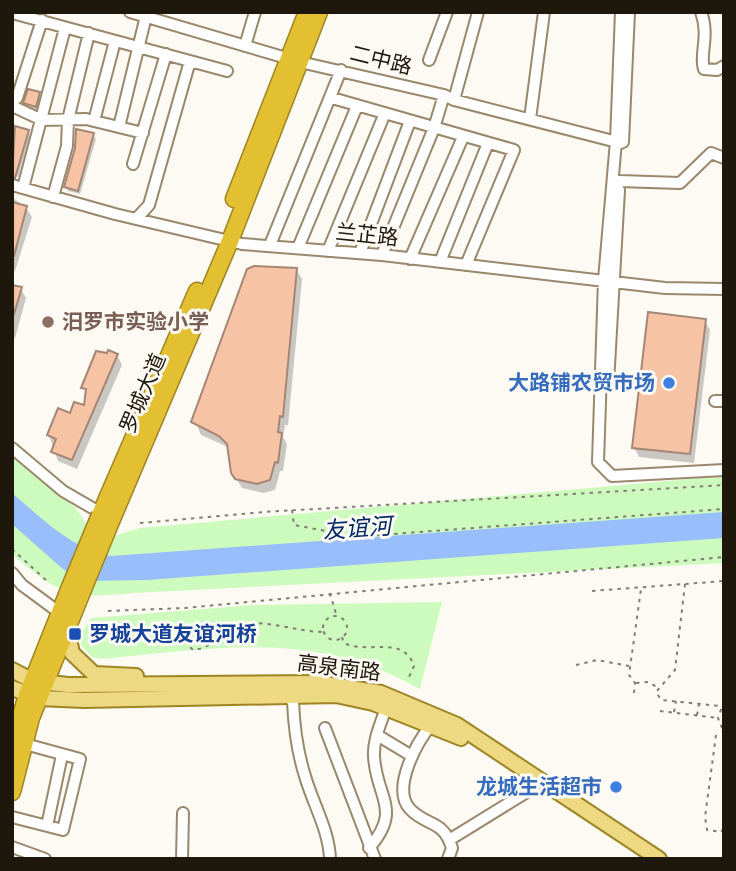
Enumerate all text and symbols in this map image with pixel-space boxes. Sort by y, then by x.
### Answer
street label: 二中路 [347,38,415,80]
street label: 兰芷路 [334,217,400,251]
place label: 汨罗市实验小学 [62,307,209,335]
marker: 汨罗市实验小学 [40,314,56,330]
street label: 罗城大道 [113,348,171,437]
place label: 大路铺农贸市场 [508,368,655,396]
marker: 大路铺农贸市场 [661,375,677,391]
water label: 友谊河 [321,508,396,545]
place label: 罗城大道友谊河桥 [89,619,257,647]
marker: 罗城大道友谊河桥 [67,626,83,642]
street label: 高泉南路 [296,648,383,686]
place label: 龙城生活超市 [476,772,602,800]
marker: 龙城生活超市 [608,779,624,795]

